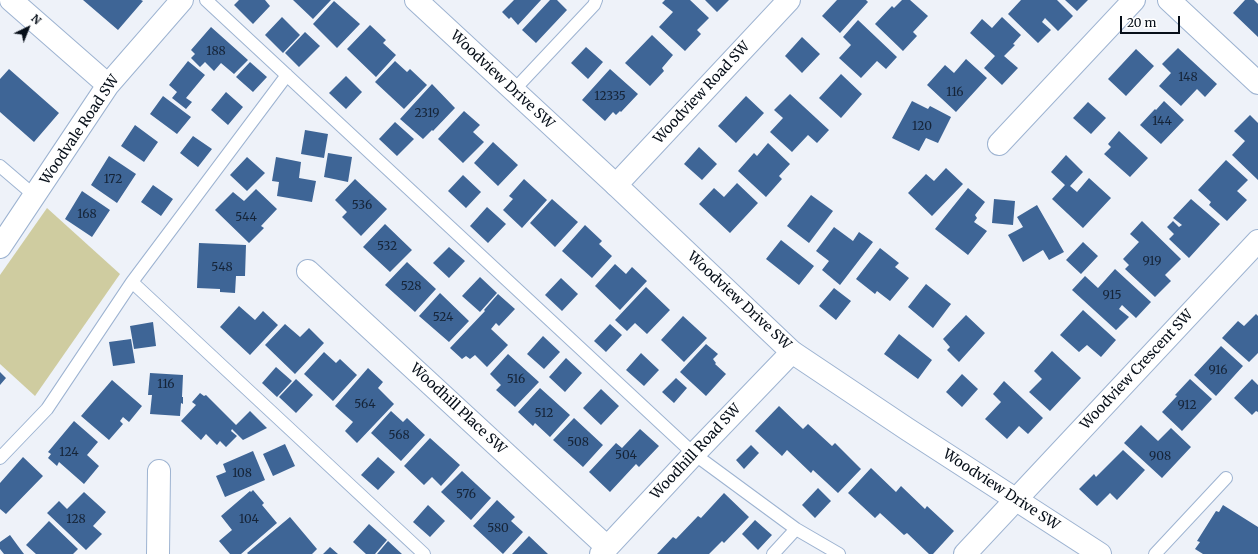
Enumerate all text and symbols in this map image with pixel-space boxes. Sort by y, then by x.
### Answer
north arrow [8,8,48,48]
scale bar [1122,8,1182,34]
text: N [28,11,44,27]
text: 20 m [1127,15,1156,30]
street label: Woodview Drive SW [447,28,557,132]
street label: Woodview Road SW [650,38,754,148]
house number: 188 [206,45,226,59]
house number: 148 [1178,71,1198,85]
street label: Woodvale Road SW [37,72,123,188]
house number: 116 [946,86,964,100]
house number: 12335 [594,90,626,104]
house number: 2319 [414,107,440,121]
house number: 144 [1152,115,1172,129]
house number: 120 [912,120,932,134]
house number: 172 [104,173,122,187]
house number: 536 [352,199,372,213]
house number: 168 [77,208,97,222]
house number: 544 [235,211,257,225]
house number: 532 [377,240,397,254]
street label: Woodview Drive SW [684,249,794,353]
house number: 919 [1143,255,1161,269]
house number: 548 [211,261,233,275]
house number: 528 [401,280,421,294]
house number: 915 [1103,289,1121,303]
street label: Woodview Crescent SW [1077,307,1197,433]
house number: 524 [433,311,453,325]
street label: Woodhill Place SW [407,360,509,458]
house number: 916 [1208,364,1228,378]
house number: 516 [507,373,525,387]
house number: 116 [157,378,175,392]
house number: 564 [354,398,376,412]
house number: 912 [1177,399,1197,413]
street label: Woodhill Road SW [648,401,744,503]
house number: 512 [535,407,553,421]
house number: 568 [388,429,410,443]
house number: 508 [567,436,589,450]
house number: 124 [59,446,79,460]
street label: Woodview Drive SW [939,446,1063,534]
house number: 504 [615,449,637,463]
house number: 908 [1149,450,1171,464]
house number: 108 [232,467,252,481]
house number: 576 [456,488,476,502]
house number: 128 [66,513,86,527]
house number: 104 [239,513,259,527]
house number: 580 [487,522,509,536]

